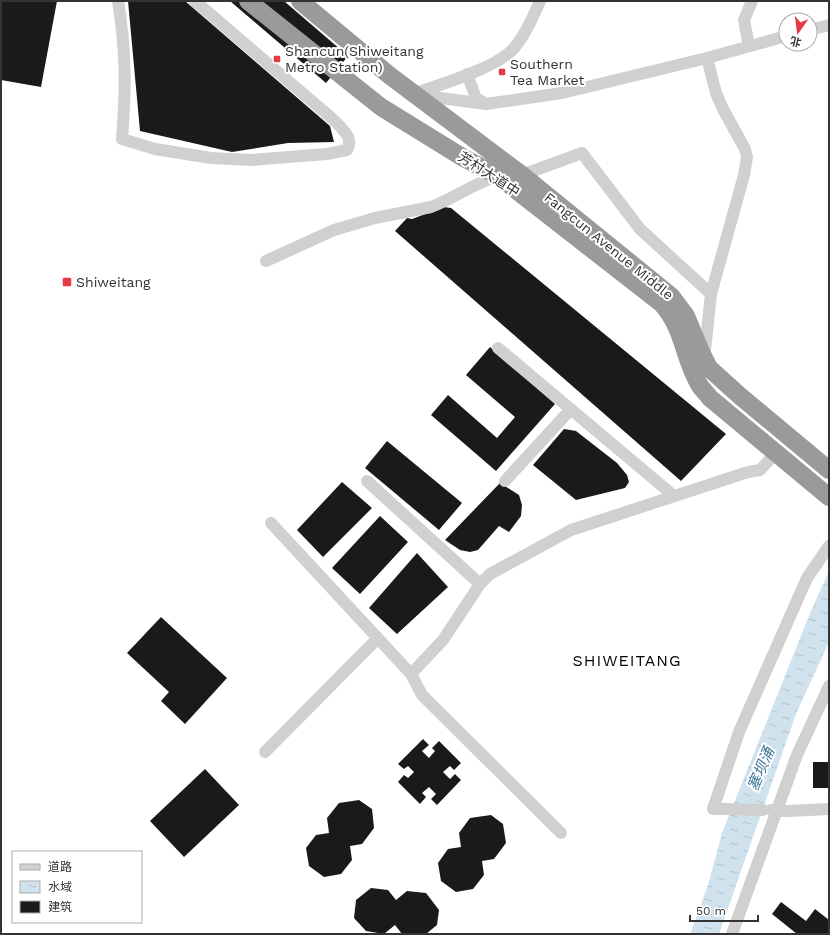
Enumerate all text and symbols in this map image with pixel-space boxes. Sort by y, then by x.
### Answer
north arrow [778,12,818,52]
text: 北 [789,34,803,49]
place label: Shancun(Shiweitang Metro Station) [285,43,424,75]
marker: Shancun(Shiweitang Metro Station) [272,54,282,64]
place label: Southern Tea Market [510,56,584,88]
marker: Southern Tea Market [497,67,507,77]
street label: 芳村大道中 [455,148,523,200]
street label: Fangcun Avenue Middle [541,189,677,303]
place label: Shiweitang [76,274,151,290]
marker: Shiweitang [61,276,73,288]
district label: SHIWEITANG [572,651,682,670]
water label: 塞坝涌 [744,743,779,793]
legend [12,851,142,923]
text: 道路 [48,860,72,874]
text: 水域 [48,880,72,894]
scale bar [690,897,758,923]
text: 建筑 [48,900,72,914]
text: 50 m [696,904,726,918]

